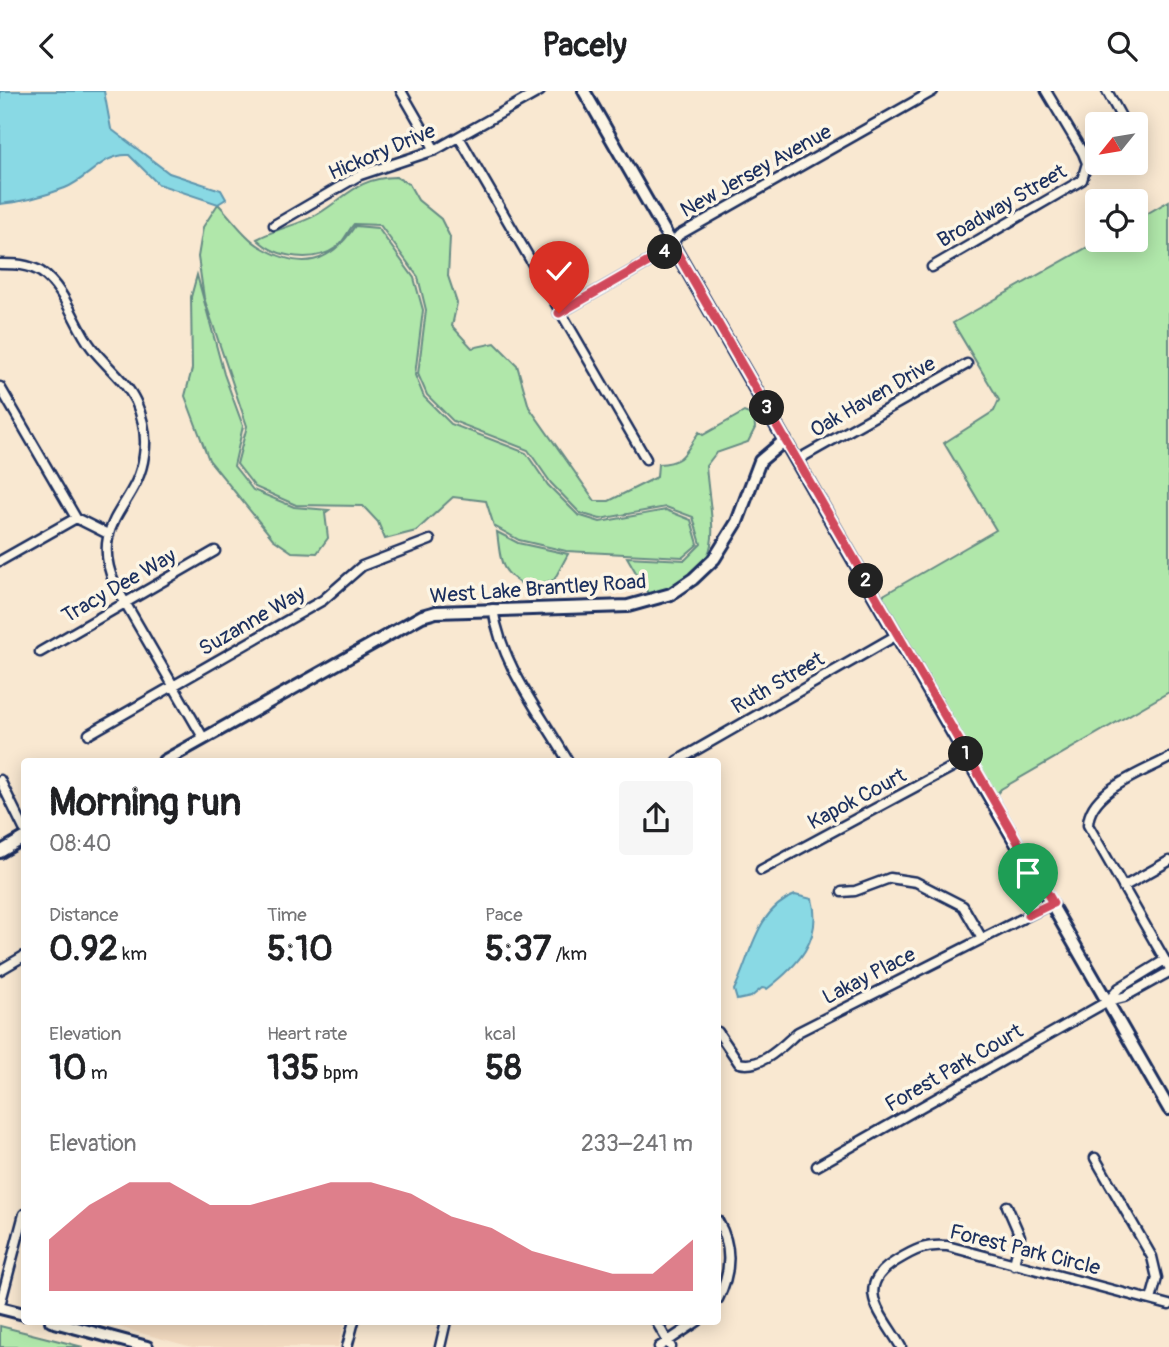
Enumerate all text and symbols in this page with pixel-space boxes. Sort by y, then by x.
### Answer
text: Pacely [542,26,627,66]
icon: back [28,27,66,65]
icon: search [1103,27,1141,65]
north arrow [1085,112,1148,175]
map controls [1085,112,1148,252]
street label: Hickory Drive [324,117,440,187]
street label: New Jersey Avenue [676,118,837,224]
street label: Broadway Street [933,158,1072,254]
button: locate [1085,189,1148,252]
pin: 4 [648,235,682,269]
text: 4 [659,239,670,263]
pin [529,241,589,313]
icon: check [540,252,578,290]
street label: Oak Haven Drive [806,350,941,444]
pin: 3 [750,391,784,425]
text: 3 [761,395,772,419]
street label: Tracy Dee Way [57,542,181,630]
pin: 2 [848,563,884,599]
street label: West Lake Brantley Road [429,568,647,610]
text: 2 [860,568,871,592]
street label: Suzanne Way [194,580,310,662]
street label: Ruth Street [727,645,830,720]
pin: 1 [948,737,984,771]
text: 1 [962,741,969,765]
street label: Kapok Court [803,762,911,836]
text: Morning run [49,779,241,827]
button: share [619,781,693,855]
text: 08:40 [49,829,112,858]
pin [998,843,1058,915]
icon: arrive [1009,854,1047,892]
text: Distance [49,903,118,927]
text: Time [267,903,307,927]
text: Pace [485,903,523,927]
text: 0.92 [49,927,118,971]
text: 5:10 [267,927,333,971]
text: 5:37 [485,927,551,971]
street label: Lakay Place [818,941,921,1011]
text: km [118,942,147,966]
text: /km [551,942,587,966]
street label: Forest Park Court [880,1017,1028,1118]
text: Elevation [49,1022,121,1046]
text: Heart rate [267,1022,347,1046]
text: kcal [485,1022,516,1046]
text: 10 [49,1046,87,1090]
text: 135 [267,1046,319,1090]
text: 58 [485,1046,522,1090]
text: m [87,1061,108,1085]
text: bpm [319,1061,358,1085]
text: Elevation [49,1129,137,1158]
text: 233–241 m [581,1129,693,1158]
street label: Forest Park Circle [947,1218,1104,1282]

